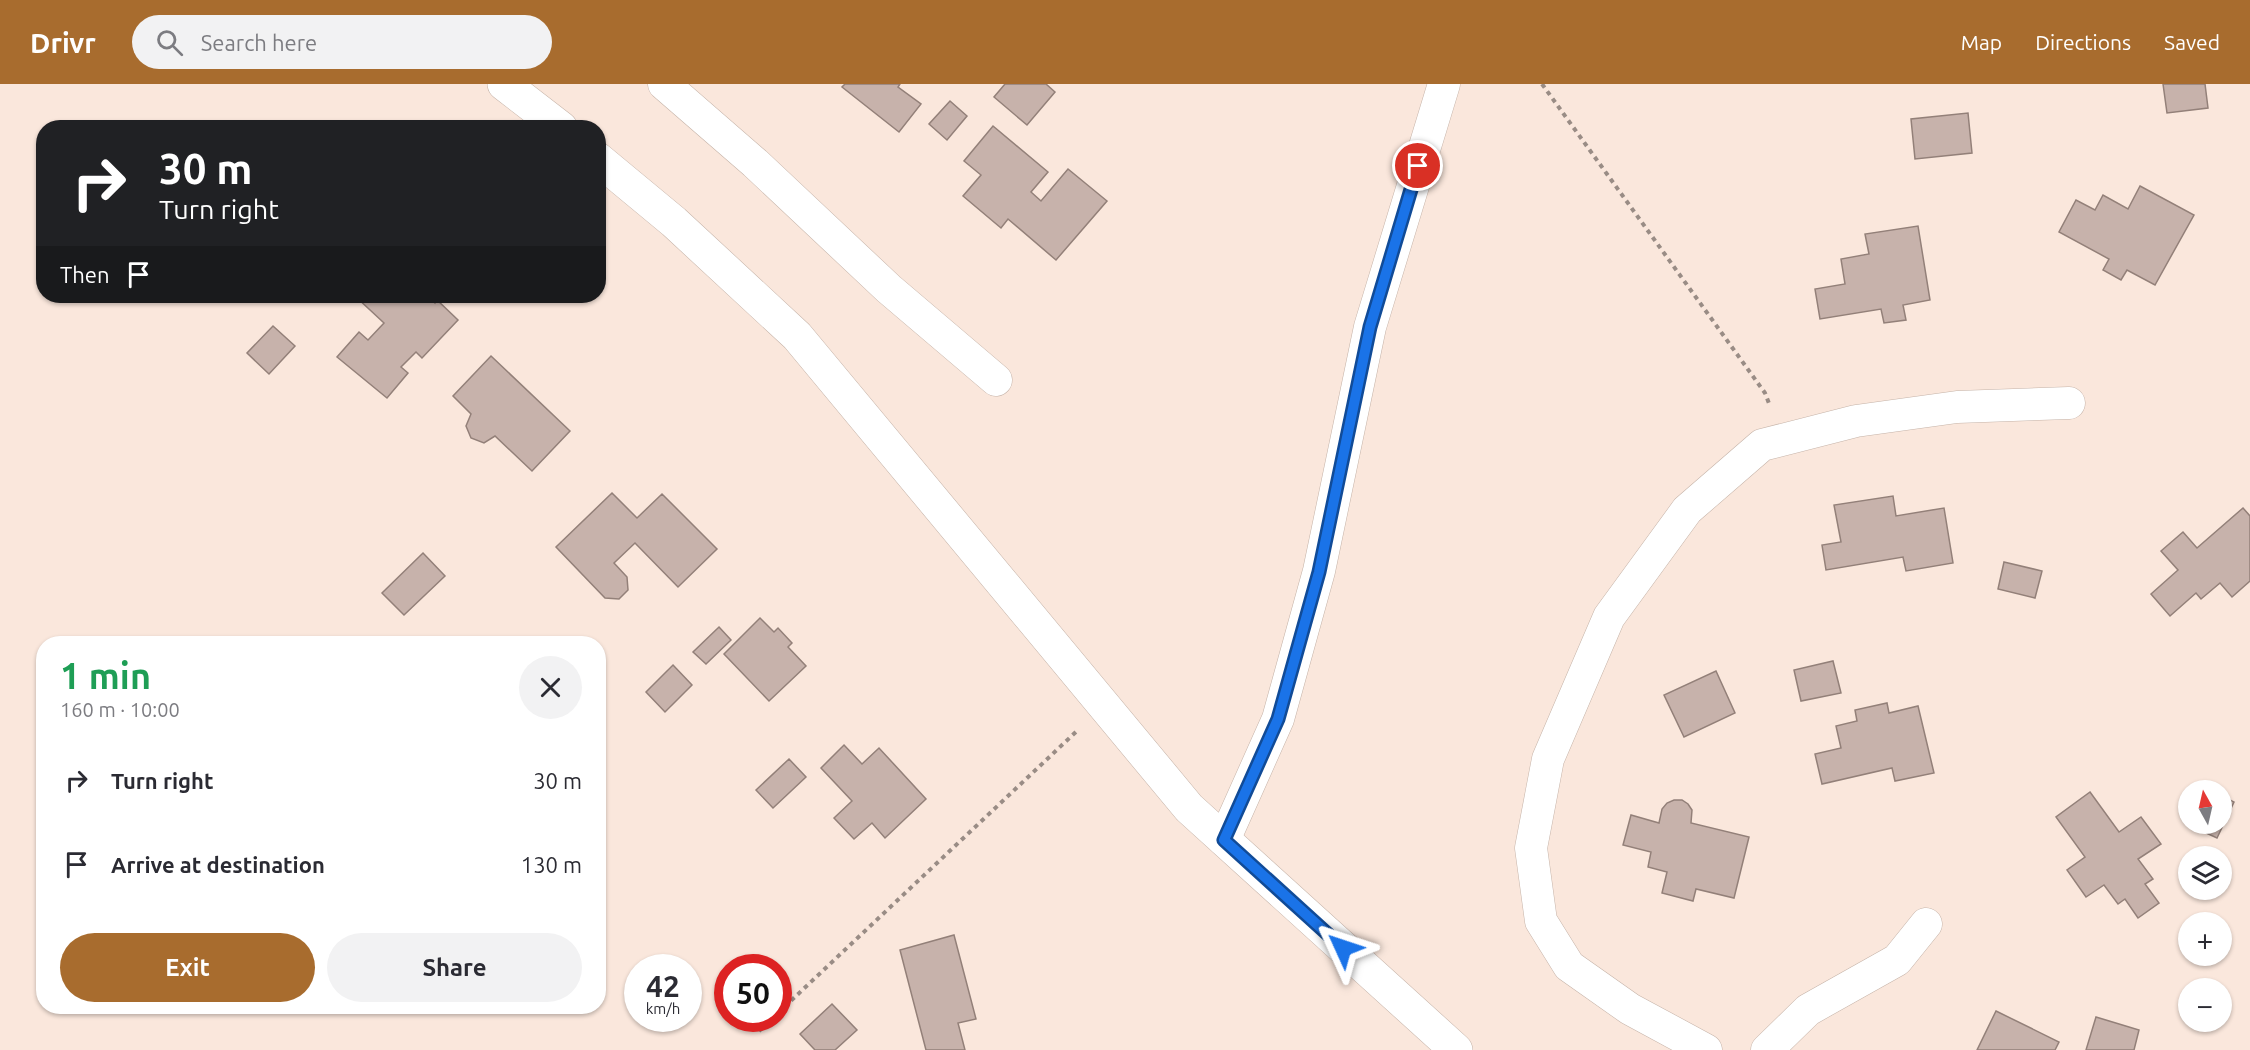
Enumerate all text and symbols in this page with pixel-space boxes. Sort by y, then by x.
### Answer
search box [132,15,552,69]
icon: search [153,26,186,59]
text: Drivr [30,27,96,58]
text: Search here [201,30,317,55]
text: Map [1961,30,2002,54]
text: Directions [2035,30,2131,54]
text: Saved [2164,30,2220,54]
pin [1392,140,1443,191]
icon: right [60,144,138,222]
text: 30 m [159,145,253,192]
icon: arrive [1401,149,1434,182]
text: Turn right [159,194,279,224]
icon: arrive [122,258,155,291]
text: Then [60,262,110,287]
text: 1 min [60,655,151,696]
button: close [519,656,582,719]
text: 160 m · 10:00 [60,698,180,721]
icon: right [60,764,93,797]
text: Turn right [111,768,213,793]
text: 30 m [533,768,582,793]
north arrow [2178,780,2232,834]
map controls [2178,780,2232,1032]
button: layers [2178,846,2232,900]
icon: arrive [60,848,93,881]
text: Arrive at destination [111,852,325,877]
text: 130 m [521,852,582,877]
button: + [2178,912,2232,966]
position arrow [1311,916,1375,980]
button: Exit [60,933,315,1002]
button: Share [327,933,582,1002]
speed limit sign: 50 [714,954,792,1032]
text: 42 [646,969,680,1003]
button: − [2178,978,2232,1032]
text: km/h [646,1000,680,1017]

